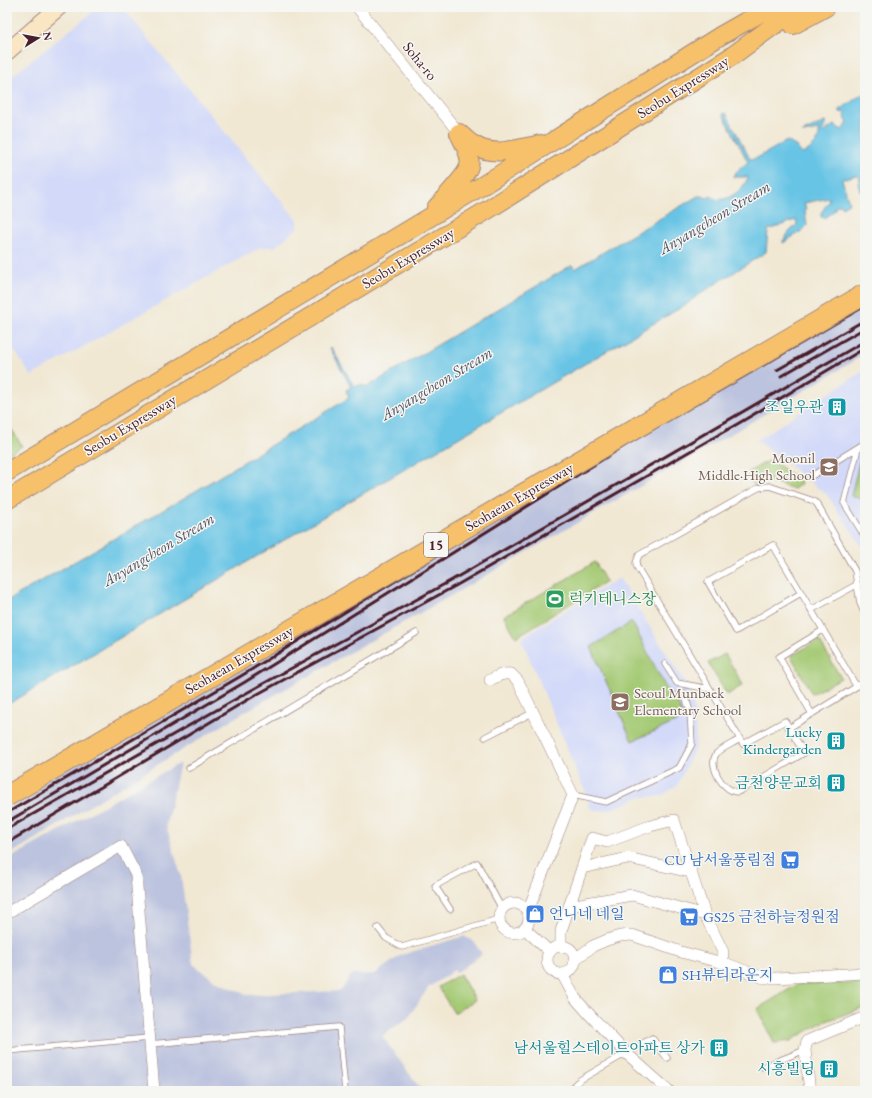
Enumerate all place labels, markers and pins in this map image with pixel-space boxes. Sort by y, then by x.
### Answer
building icon: 조일우관 [826,396,848,418]
place label: 조일우관 [765,397,824,416]
place label: Moonil Middle·High School [698,448,815,484]
school or university icon: Moonil Middle·High School [818,456,840,478]
sports icon: 럭키테니스장 [544,588,566,610]
place label: 럭키테니스장 [569,589,656,608]
place label: Seoul Munbaek Elementary School [634,683,742,719]
school or university icon: Seoul Munbaek Elementary School [609,691,631,713]
place label: Lucky Kindergarden [743,722,822,758]
building icon: Lucky Kindergarden [825,730,847,752]
building icon: 금천양문교회 [825,772,847,794]
place label: 금천양문교회 [735,773,822,792]
supermarket icon: CU 남서울풍림점 [779,849,801,871]
place label: CU 남서울풍림점 [664,850,776,869]
shop icon: 언니네 네일 [524,903,546,925]
place label: 언니네 네일 [549,904,624,923]
supermarket icon: GS25 금천하늘정원점 [678,906,700,928]
place label: GS25 금천하늘정원점 [703,907,840,926]
shop icon: SH뷰티라운지 [657,964,679,986]
place label: SH뷰티라운지 [682,965,774,984]
building icon: 남서울힐스테이트아파트 상가 [708,1037,730,1059]
place label: 남서울힐스테이트아파트 상가 [514,1038,706,1057]
building icon: 시흥빌딩 [818,1058,840,1080]
place label: 시흥빌딩 [757,1059,815,1078]

